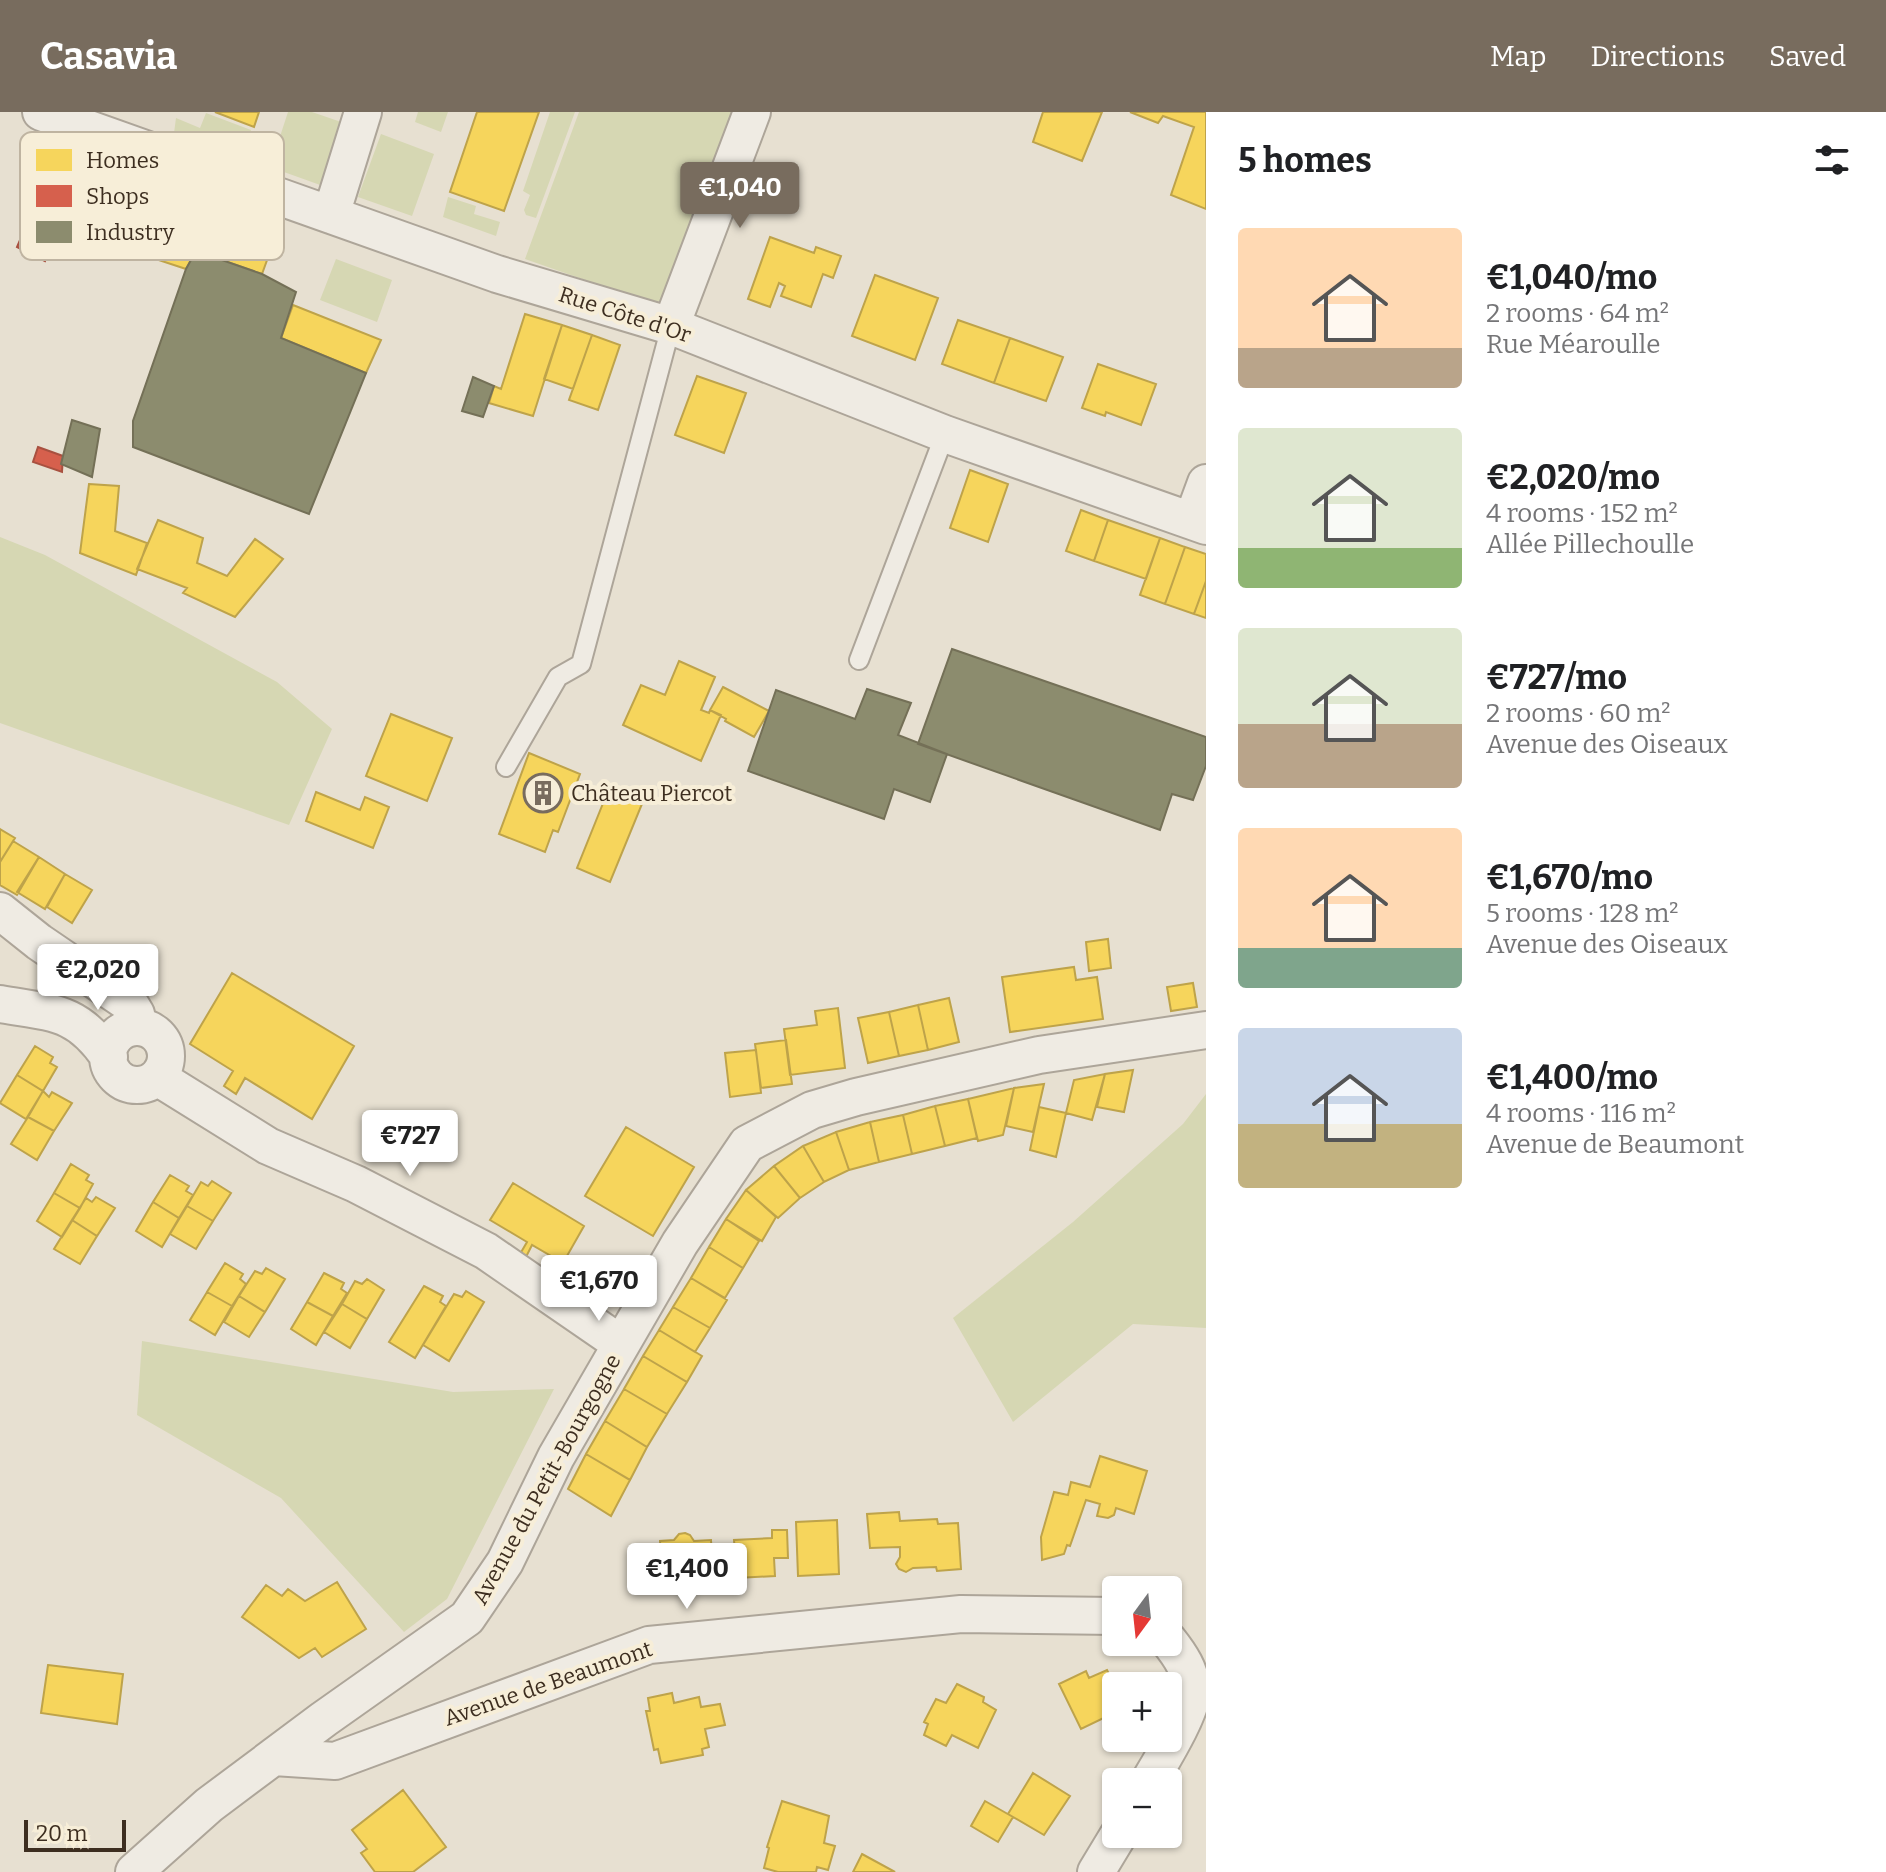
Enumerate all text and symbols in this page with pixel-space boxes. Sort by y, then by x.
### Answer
text: Casavia [40,33,177,79]
text: Map [1490,40,1546,73]
text: Directions [1590,40,1725,73]
text: Saved [1769,40,1846,73]
legend [20,132,284,260]
icon: filters [1810,138,1854,182]
text: 5 homes [1238,140,1372,181]
text: Homes [86,147,159,174]
pin: €1,040 [675,162,805,230]
text: €1,040 [698,172,782,203]
text: Shops [86,183,149,210]
text: Industry [86,219,175,246]
text: €1,040/mo [1486,257,1657,298]
icon: home [1302,260,1398,356]
street label: Rue Côte d'Or [555,280,695,349]
text: 2 rooms · 64 m² [1486,298,1669,329]
text: Rue Méaroulle [1486,329,1661,360]
text: €2,020/mo [1486,457,1660,498]
icon: home [1302,460,1398,556]
text: 4 rooms · 152 m² [1486,498,1678,529]
text: Allée Pillechoulle [1486,529,1694,560]
text: €727/mo [1486,657,1627,698]
icon: home [1302,660,1398,756]
text: 2 rooms · 60 m² [1486,698,1670,729]
text: Avenue des Oiseaux [1486,729,1728,760]
building icon: Château Piercot [522,772,564,814]
place label: Château Piercot [571,780,732,807]
text: €1,670/mo [1486,857,1653,898]
icon: home [1302,860,1398,956]
text: 5 rooms · 128 m² [1486,898,1679,929]
text: Avenue des Oiseaux [1486,929,1728,960]
pin: €2,020 [33,944,163,1012]
text: €2,020 [55,954,141,985]
text: €1,400/mo [1486,1057,1658,1098]
icon: home [1302,1060,1398,1156]
text: 4 rooms · 116 m² [1486,1098,1676,1129]
pin: €727 [363,1110,457,1178]
text: €727 [380,1120,440,1151]
text: Avenue de Beaumont [1486,1129,1744,1160]
pin: €1,670 [534,1255,664,1323]
text: €1,670 [559,1265,639,1296]
street label: Avenue du Petit-Bourgogne [466,1349,627,1609]
pin: €1,400 [622,1543,752,1611]
text: €1,400 [645,1553,729,1584]
north arrow [1102,1576,1182,1656]
map controls [1102,1576,1182,1848]
street label: Avenue de Beaumont [441,1635,656,1732]
button: + [1102,1672,1182,1752]
button: − [1102,1768,1182,1848]
scale bar [24,1816,126,1852]
text: 20 m [36,1820,87,1847]

